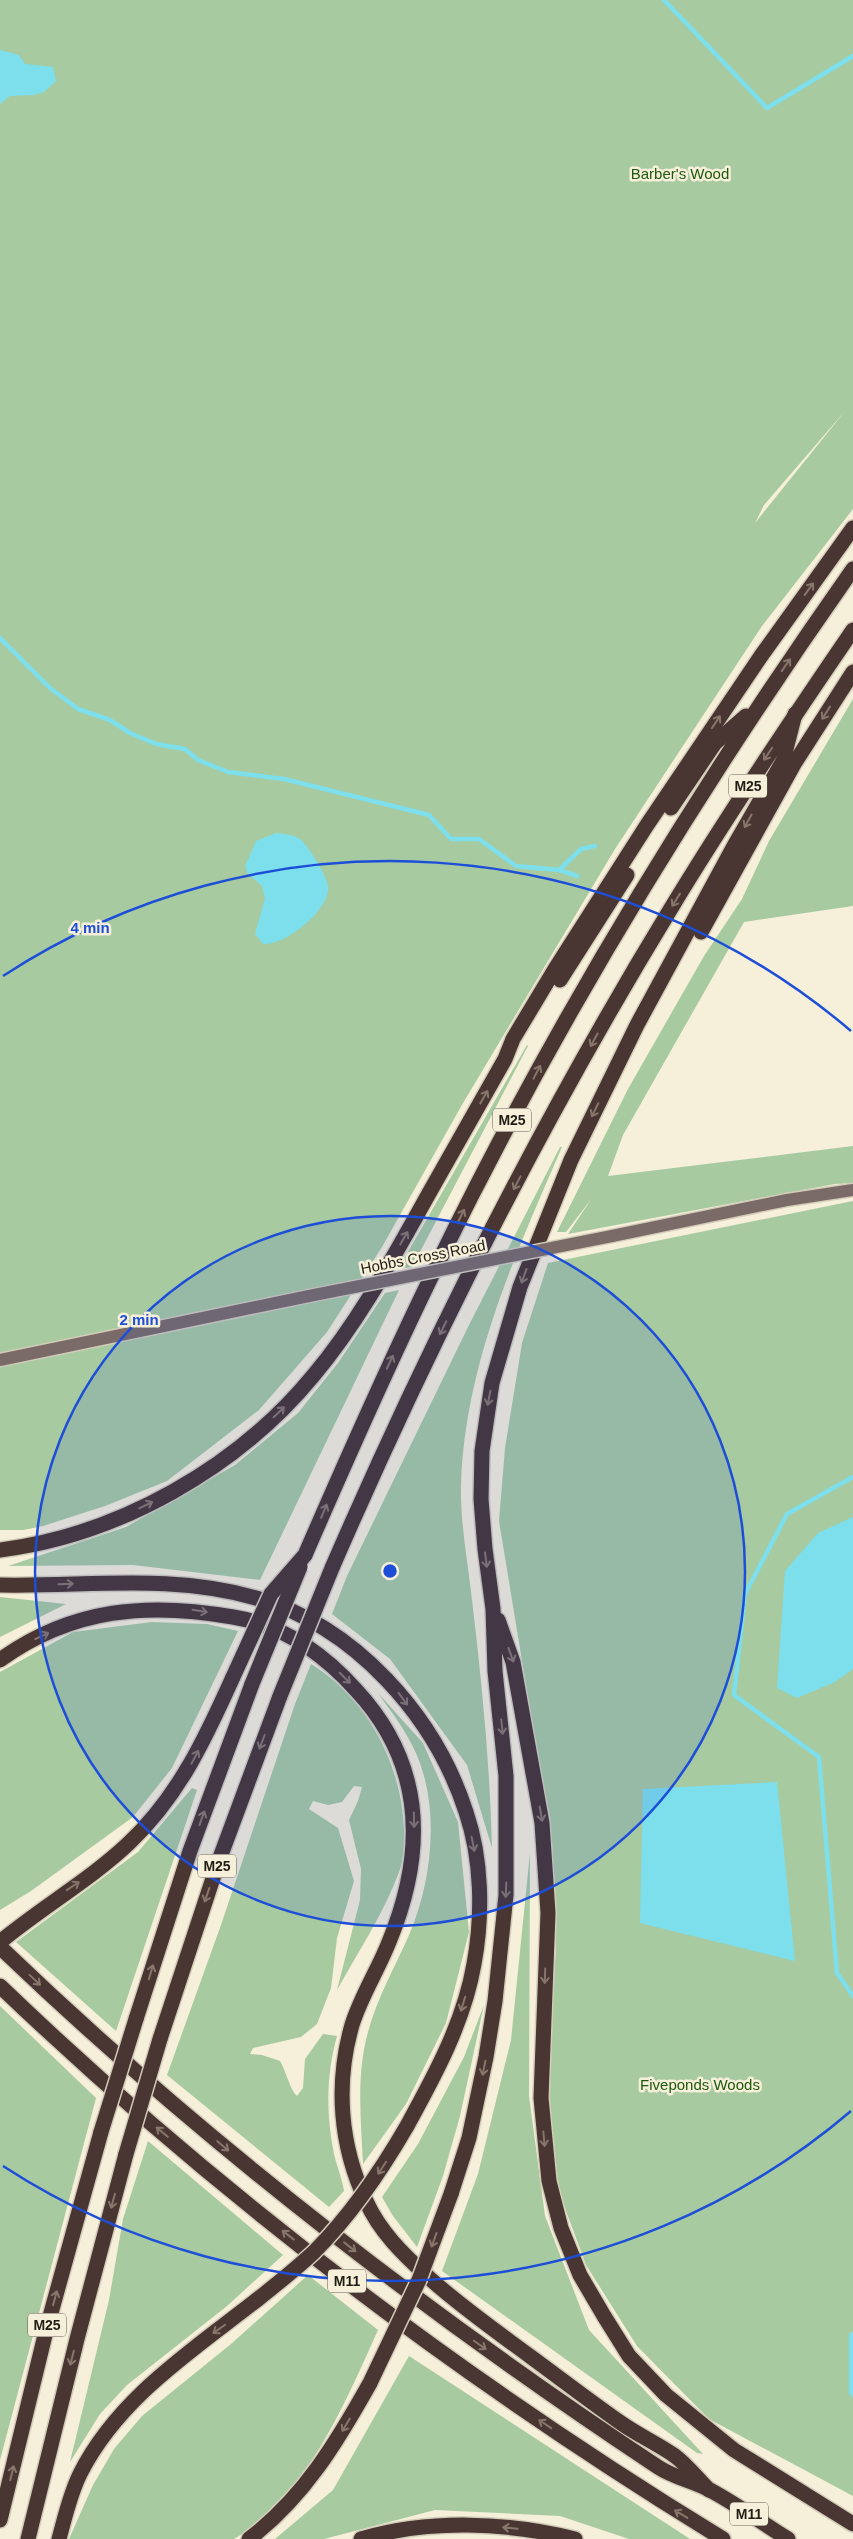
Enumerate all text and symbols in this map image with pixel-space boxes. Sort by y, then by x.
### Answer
park label: Barber's Wood [631,165,729,182]
one-way arrow [804,582,814,596]
one-way arrow [781,659,791,673]
one-way arrow [821,705,831,719]
one-way arrow [711,715,721,729]
one-way arrow [763,747,773,761]
road number: M25 [729,774,767,798]
one-way arrow [743,814,753,829]
one-way arrow [670,892,680,906]
text: 4 min [70,919,110,936]
one-way arrow [589,1033,599,1047]
one-way arrow [532,1065,542,1080]
one-way arrow [479,1090,489,1104]
one-way arrow [589,1102,599,1117]
road number: M25 [493,1108,531,1132]
one-way arrow [512,1176,522,1191]
one-way arrow [457,1209,466,1224]
one-way arrow [399,1231,409,1246]
street label: Hobbs Cross Road [359,1236,487,1277]
one-way arrow [519,1267,528,1283]
text: 2 min [119,1311,159,1328]
one-way arrow [438,1320,447,1335]
one-way arrow [386,1355,396,1370]
one-way arrow [484,1390,494,1406]
one-way arrow [273,1406,285,1418]
one-way arrow [138,1500,153,1509]
one-way arrow [320,1504,330,1519]
one-way arrow [481,1551,491,1567]
centre of rings [381,1562,399,1580]
one-way arrow [58,1579,74,1588]
one-way arrow [192,1607,208,1617]
one-way arrow [34,1630,49,1640]
one-way arrow [507,1646,516,1662]
one-way arrow [339,1672,351,1684]
one-way arrow [398,1692,408,1706]
one-way arrow [497,1719,507,1735]
one-way arrow [257,1734,266,1749]
one-way arrow [191,1750,200,1765]
one-way arrow [536,1806,546,1822]
one-way arrow [198,1811,207,1826]
one-way arrow [409,1812,419,1828]
one-way arrow [469,1835,478,1851]
road number: M25 [198,1854,236,1878]
one-way arrow [66,1881,80,1891]
one-way arrow [501,1881,511,1897]
one-way arrow [202,1886,212,1902]
one-way arrow [146,1964,156,1980]
one-way arrow [541,1968,550,1984]
one-way arrow [29,1975,42,1986]
one-way arrow [458,1995,468,2011]
one-way arrow [479,2060,489,2076]
park label: Fiveponds Woods [640,2076,760,2093]
one-way arrow [156,2127,169,2138]
one-way arrow [539,2130,549,2146]
one-way arrow [216,2140,229,2151]
one-way arrow [377,2160,387,2174]
one-way arrow [108,2193,117,2209]
one-way arrow [281,2230,295,2240]
one-way arrow [429,2232,438,2247]
one-way arrow [343,2242,357,2252]
road number: M11 [328,2270,366,2292]
one-way arrow [51,2290,60,2306]
road number: M25 [28,2314,66,2336]
one-way arrow [212,2324,226,2334]
one-way arrow [473,2340,487,2350]
one-way arrow [67,2350,76,2366]
one-way arrow [341,2417,351,2431]
one-way arrow [539,2419,553,2429]
one-way arrow [7,2465,17,2481]
road number: M11 [730,2502,768,2526]
one-way arrow [675,2508,689,2518]
one-way arrow [503,2523,519,2533]

